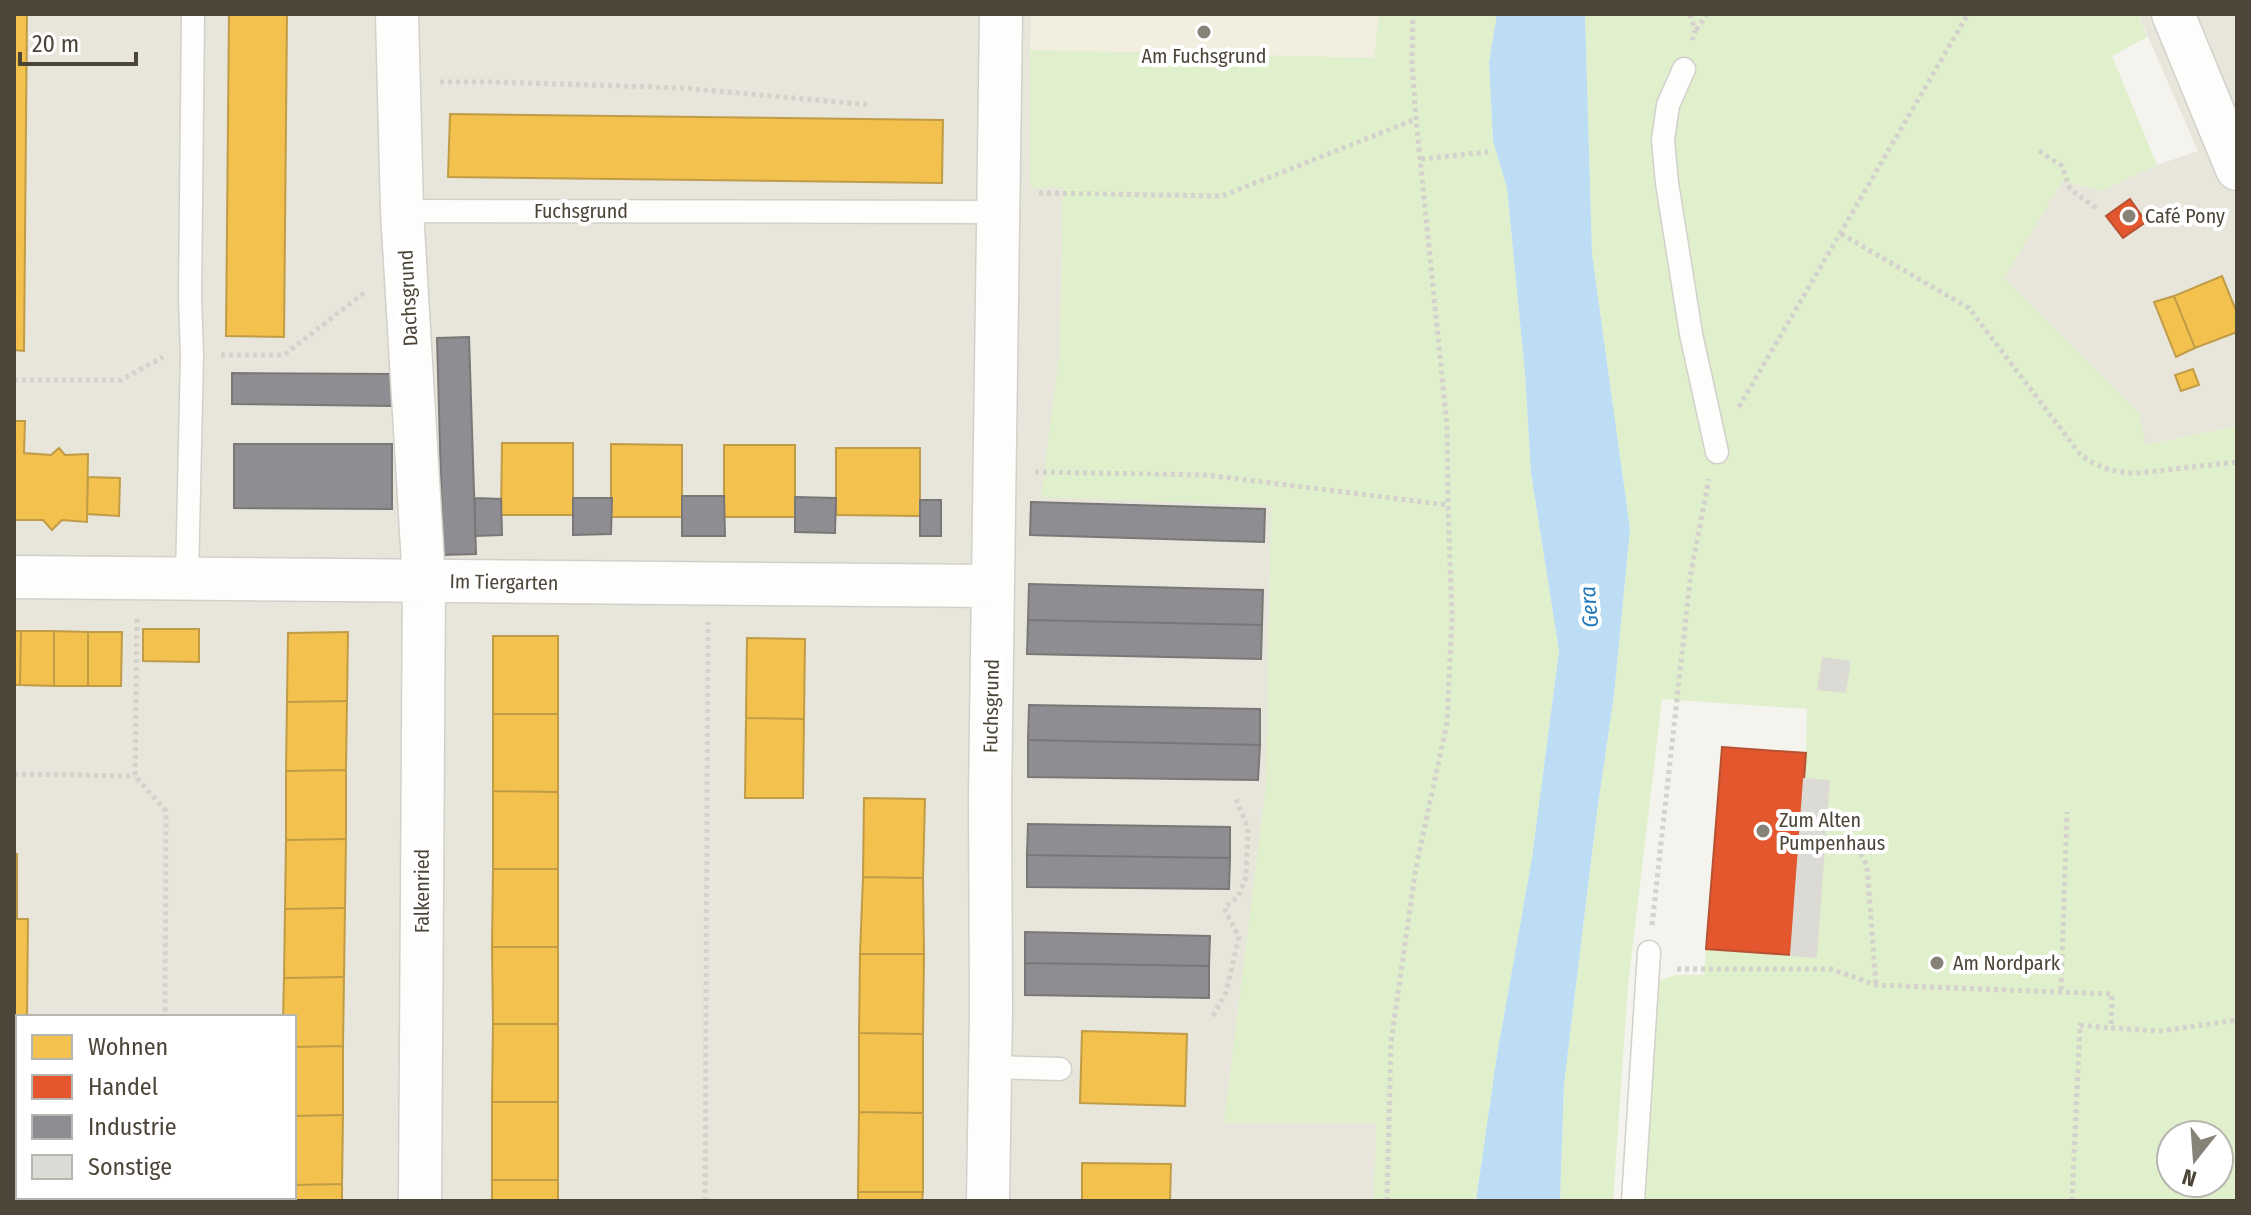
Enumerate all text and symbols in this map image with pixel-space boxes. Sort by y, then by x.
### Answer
scale bar [20,16,136,66]
marker: Am Fuchsgrund [1195,23,1213,41]
text: 20 m [32,30,79,58]
place label: Am Fuchsgrund [1142,44,1266,68]
street label: Fuchsgrund [534,199,628,223]
place label: Café Pony [2145,204,2225,228]
marker: Café Pony [2120,207,2138,225]
street label: Dachsgrund [393,249,423,347]
street label: Im Tiergarten [449,569,559,595]
water label: Gera [1574,585,1604,629]
street label: Fuchsgrund [978,659,1004,753]
place label: Zum Alten Pumpenhaus [1779,808,1885,855]
marker: Zum Alten Pumpenhaus [1754,822,1772,840]
street label: Falkenried [410,849,434,933]
place label: Am Nordpark [1953,951,2061,975]
marker: Am Nordpark [1928,954,1946,972]
legend [16,1015,296,1199]
text: Wohnen [88,1033,168,1061]
text: Handel [88,1073,158,1101]
text: Industrie [88,1113,177,1141]
north arrow [2155,1119,2235,1199]
text: Sonstige [88,1153,172,1181]
text: N [2179,1163,2200,1192]

